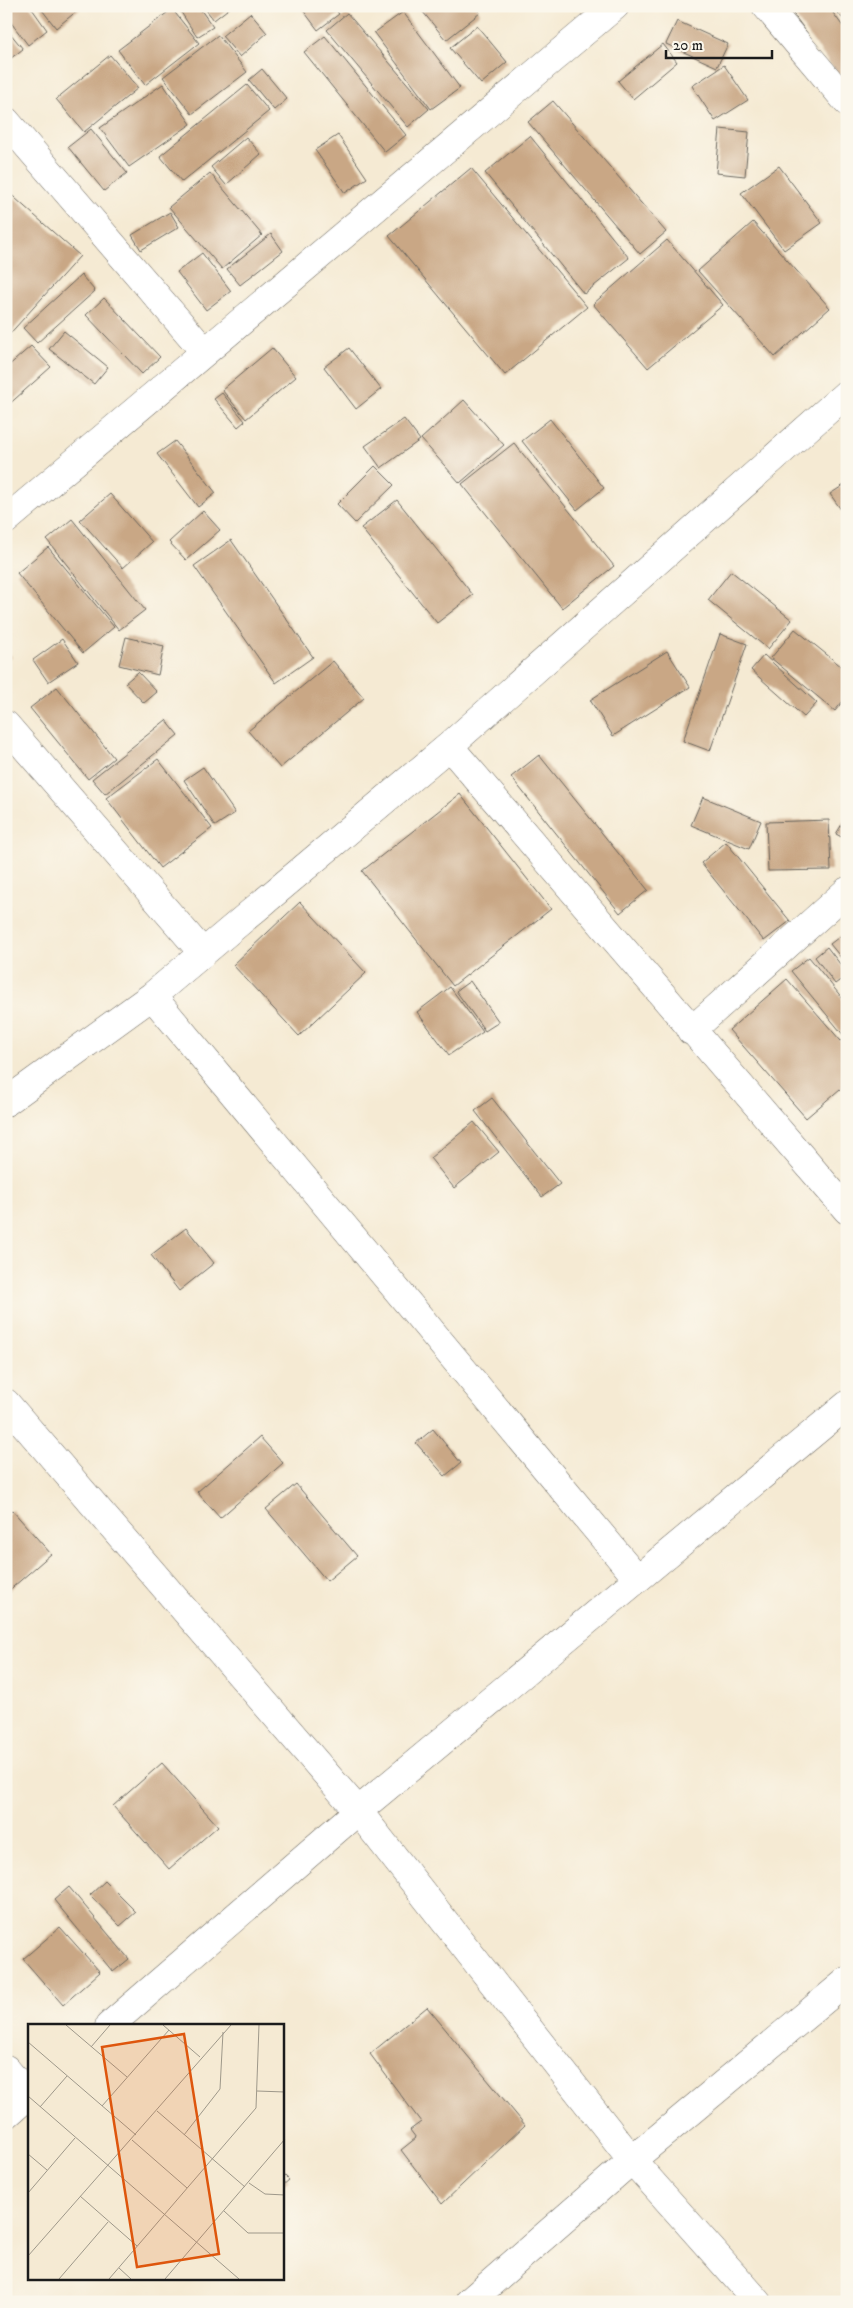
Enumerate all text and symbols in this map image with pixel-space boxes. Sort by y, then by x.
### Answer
scale bar [666,28,772,60]
text: 20 m [673,36,703,55]
inset map [28,2024,284,2280]

